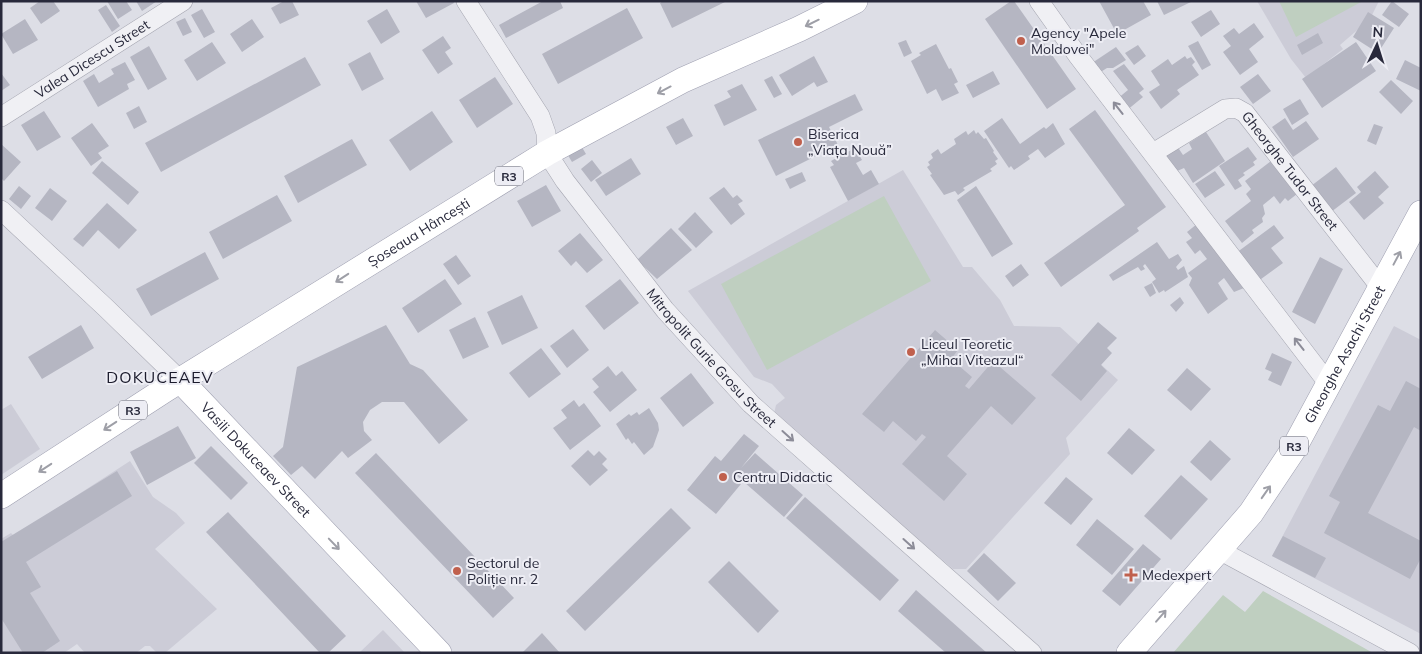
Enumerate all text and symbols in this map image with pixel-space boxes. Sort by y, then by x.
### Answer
street label: Valea Dicescu Street [31,16,153,102]
one-way arrow [804,18,819,28]
north arrow [1352,20,1402,70]
text: N [1372,23,1384,41]
place label: Agency "Apele Moldovei" [1031,24,1126,58]
marker: Agency "Apele Moldovei" [1015,35,1027,47]
one-way arrow [656,85,671,95]
one-way arrow [1113,102,1124,115]
street label: Gheorghe Tudor Street [1238,108,1342,234]
place label: Biserica „Viața Nouă” [808,125,892,159]
marker: Biserica „Viața Nouă” [792,136,804,148]
road number: R3 [495,167,523,186]
street label: Șoseaua Hâncești [364,194,473,271]
one-way arrow [1392,252,1402,266]
one-way arrow [336,274,350,284]
street label: Gheorghe Asachi Street [1300,283,1389,426]
street label: Mitropolit Gurie Grosu Street [642,285,780,431]
place label: Liceul Teoretic „Mihai Viteazul“ [921,335,1024,369]
one-way arrow [1293,338,1304,351]
marker: Liceul Teoretic „Mihai Viteazul“ [905,346,917,358]
district label: DOKUCEAEV [106,367,214,387]
street label: Vasili Dokuceaev Street [197,398,315,521]
road number: R3 [119,400,147,420]
one-way arrow [103,421,117,431]
one-way arrow [781,431,794,442]
road number: R3 [1280,436,1308,456]
one-way arrow [38,462,52,473]
place label: Centru Didactic [733,468,832,486]
marker: Centru Didactic [717,471,729,483]
one-way arrow [1261,485,1271,499]
one-way arrow [328,538,340,551]
one-way arrow [903,538,916,550]
place label: Sectorul de Poliție nr. 2 [467,554,539,588]
marker: Sectorul de Poliție nr. 2 [451,565,463,577]
place label: Medexpert [1142,566,1212,584]
marker: Medexpert [1124,568,1138,582]
one-way arrow [1156,610,1167,623]

